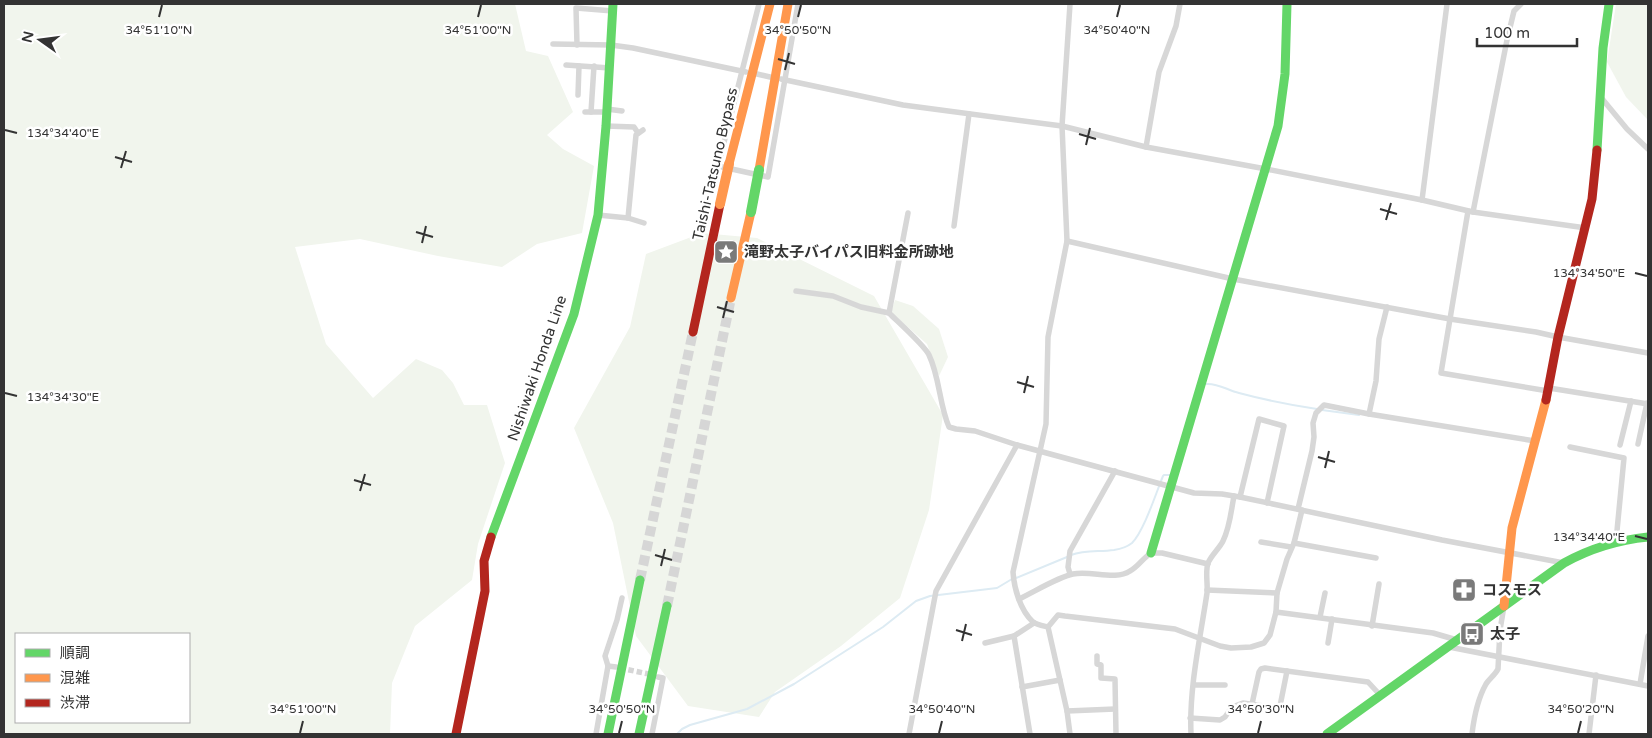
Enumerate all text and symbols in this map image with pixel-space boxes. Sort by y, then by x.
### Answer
north arrow [15,15,65,65]
scale bar [1477,15,1577,47]
text: 34°51'10"N [126,23,193,37]
text: 34°51'00"N [445,23,512,37]
text: 34°50'50"N [765,23,832,37]
text: 34°50'40"N [1084,23,1151,37]
text: 100 m [1484,24,1530,42]
text: N [18,29,37,44]
street label: Taishi-Tatsuno Bypass [689,86,741,242]
text: 134°34'40"E [27,126,100,140]
place icon: 滝野太子バイパス旧料金所跡地 [713,239,739,265]
place label: 滝野太子バイパス旧料金所跡地 [744,243,954,261]
text: 134°34'50"E [1553,266,1626,280]
street label: Nishiwaki Honda Line [504,293,570,443]
text: 134°34'30"E [27,390,100,404]
text: 134°34'40"E [1553,530,1626,544]
pharmacy icon: コスモス [1451,577,1477,603]
place label: コスモス [1482,581,1542,599]
bus stop icon: 太子 [1459,621,1485,647]
place label: 太子 [1490,625,1520,643]
legend [15,633,190,723]
text: 順調 [60,644,90,662]
text: 混雑 [60,669,90,687]
text: 渋滞 [60,694,90,712]
text: 34°51'00"N [270,702,337,716]
text: 34°50'50"N [589,702,656,716]
text: 34°50'40"N [909,702,976,716]
text: 34°50'30"N [1228,702,1295,716]
text: 34°50'20"N [1548,702,1615,716]

